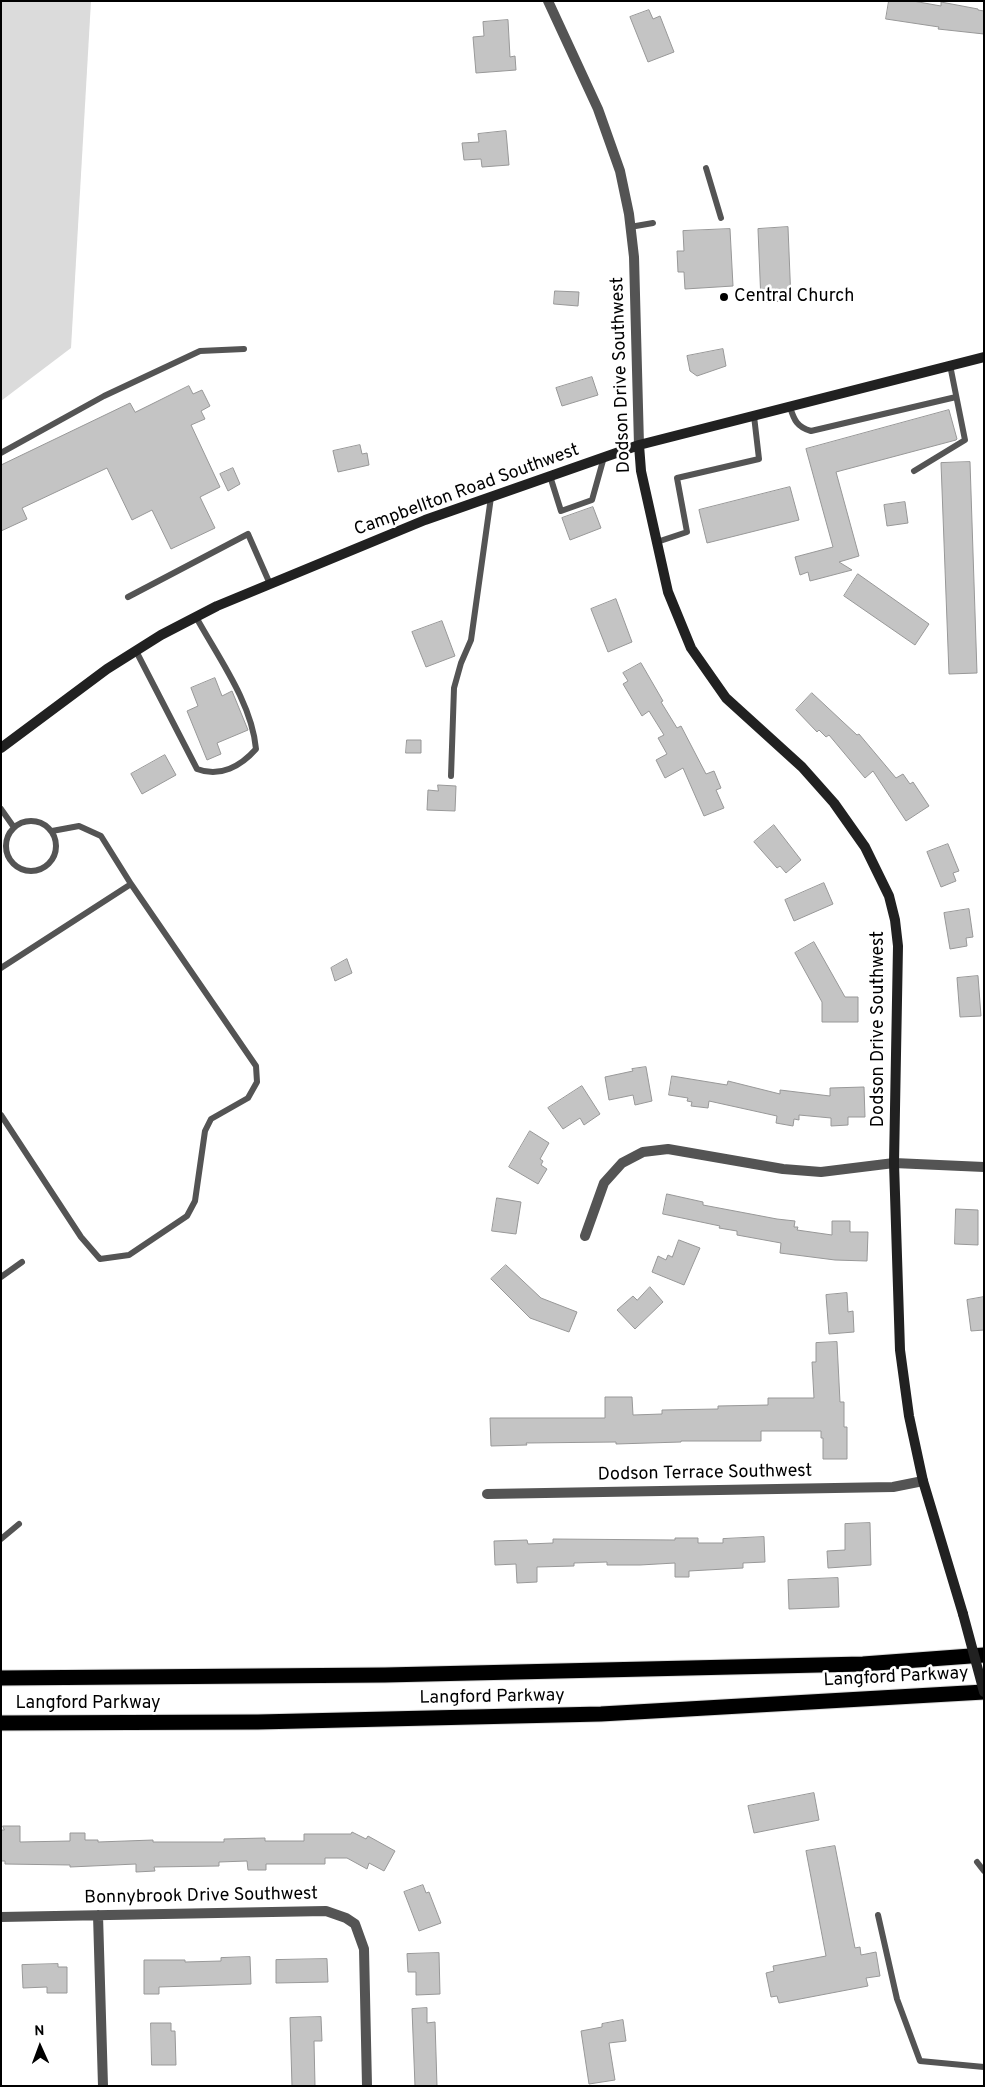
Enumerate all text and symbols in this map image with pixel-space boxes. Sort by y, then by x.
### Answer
street label: Dodson Drive Southwest [608,277,636,473]
place label: Central Church [734,286,854,308]
marker: Central Church [718,291,730,303]
street label: Campbellton Road Southwest [352,440,582,542]
street label: Dodson Drive Southwest [868,931,890,1127]
street label: Dodson Terrace Southwest [598,1461,812,1487]
street label: Langford Parkway [823,1663,969,1693]
street label: Langford Parkway [419,1686,565,1710]
street label: Langford Parkway [15,1693,161,1715]
street label: Bonnybrook Drive Southwest [84,1884,318,1910]
north arrow [15,2022,65,2072]
text: N [34,2023,45,2040]

